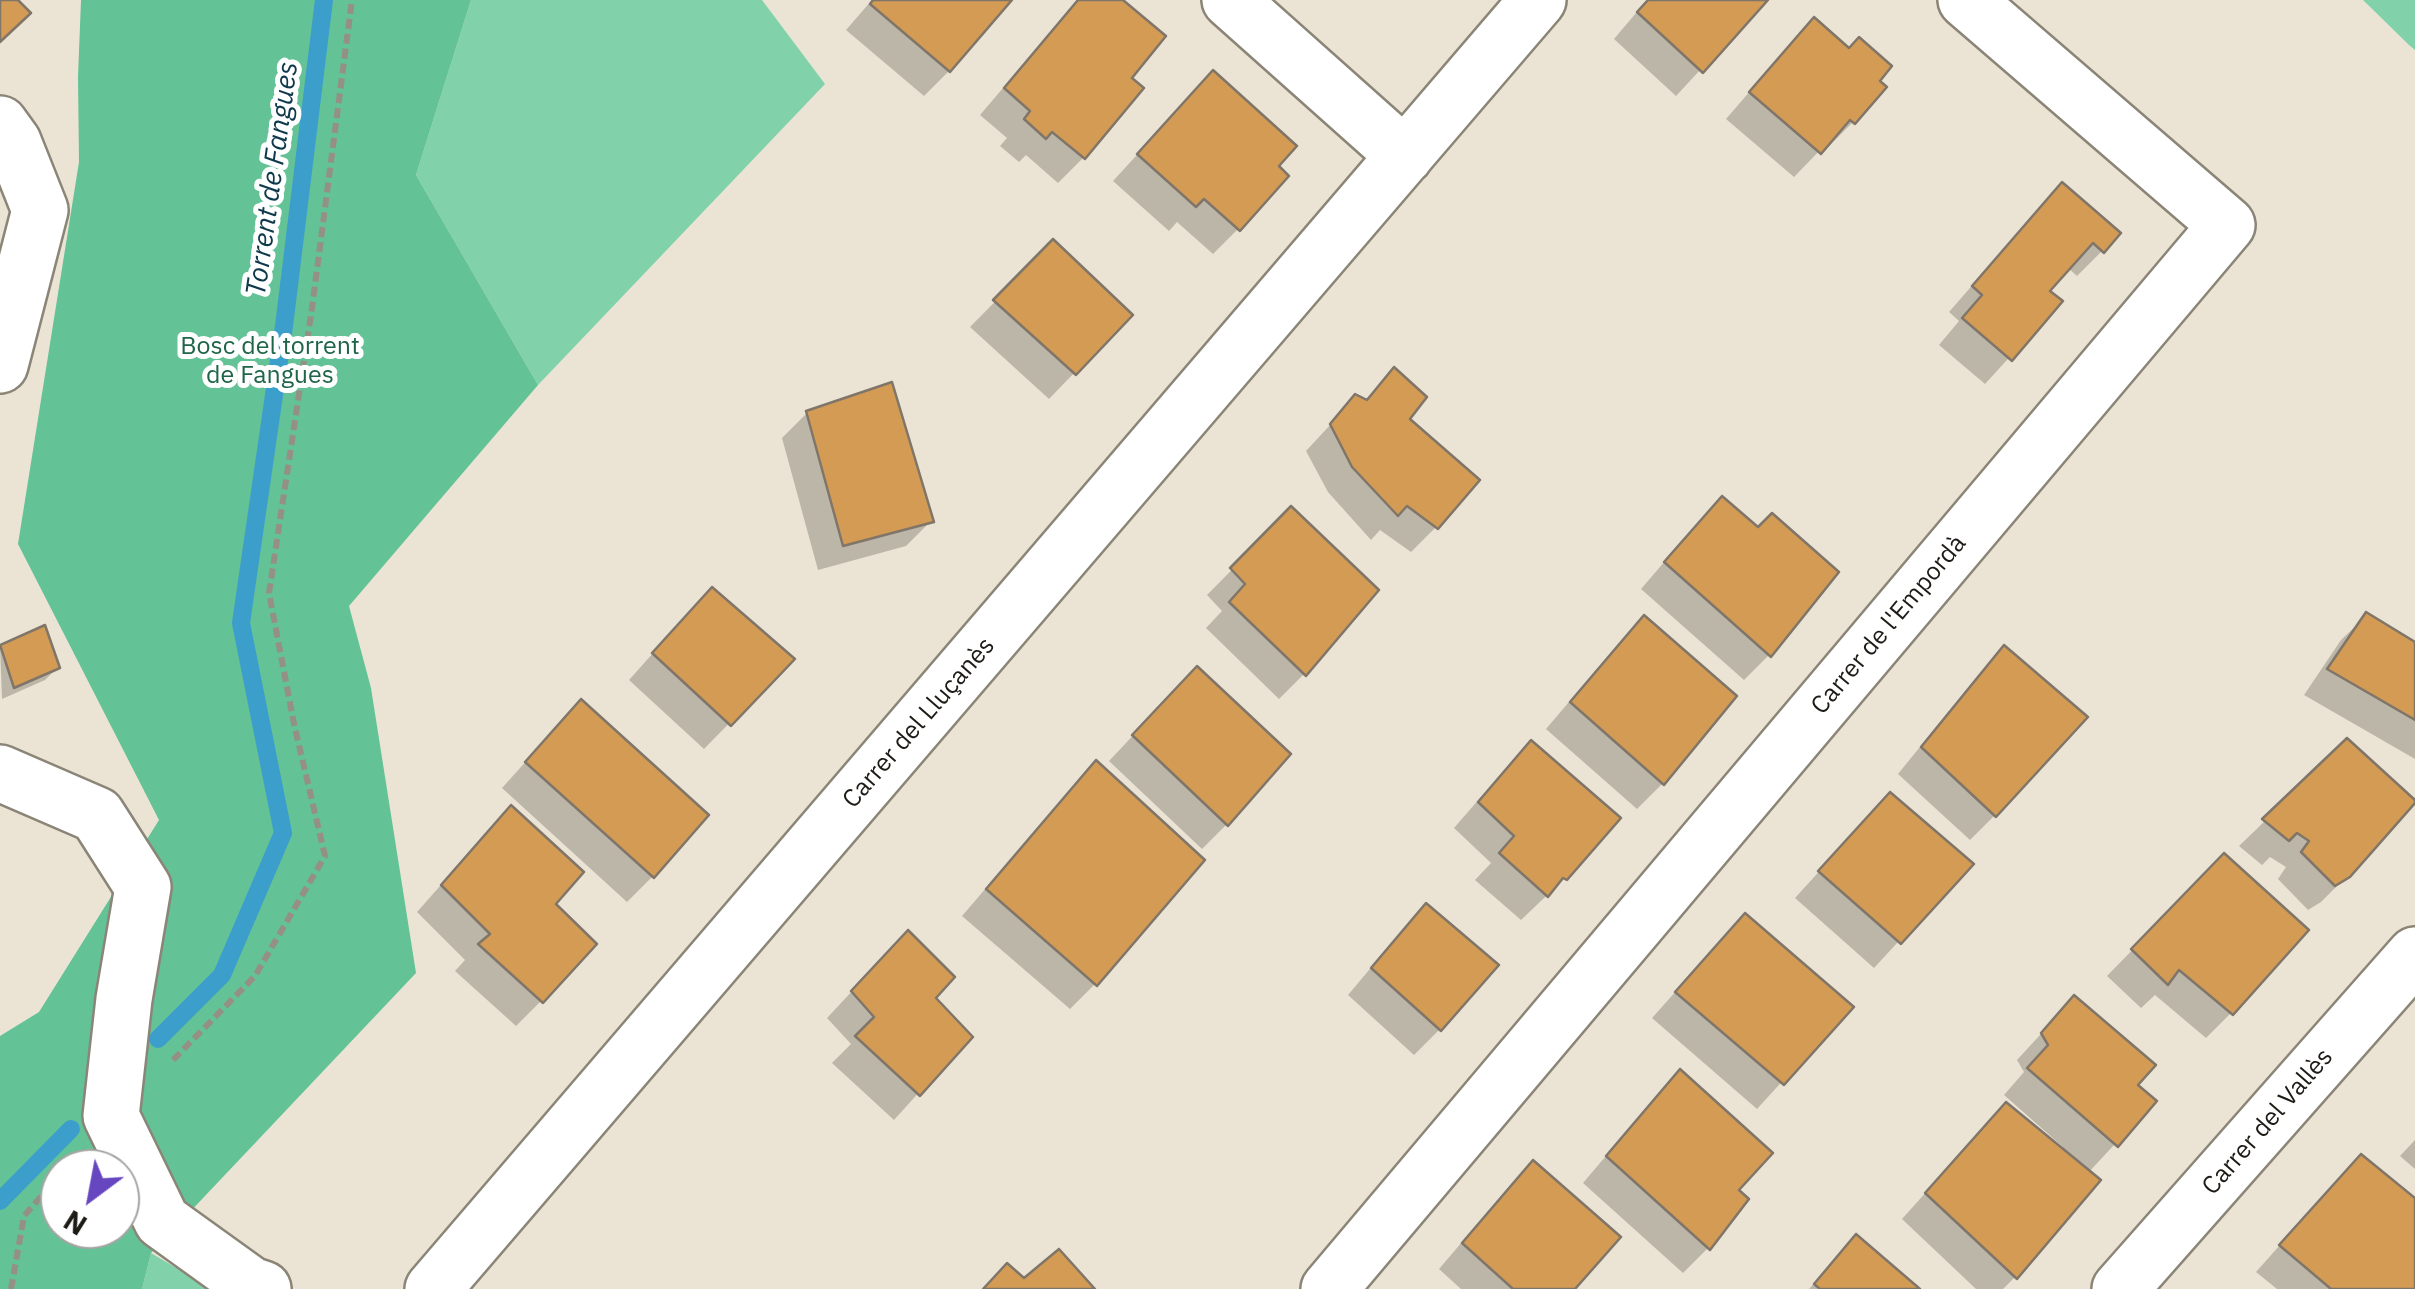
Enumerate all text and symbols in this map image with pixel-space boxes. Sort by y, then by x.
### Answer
water label: Torrent de Fangues [240,60,306,298]
park label: Bosc del torrent de Fangues [180,332,360,391]
street label: Carrer de l'Empordà [1805,529,1973,721]
street label: Carrer del Lluçanès [837,632,1001,814]
street label: Carrer del Vallès [2196,1043,2340,1201]
north arrow [40,1149,140,1249]
text: N [56,1202,93,1244]

